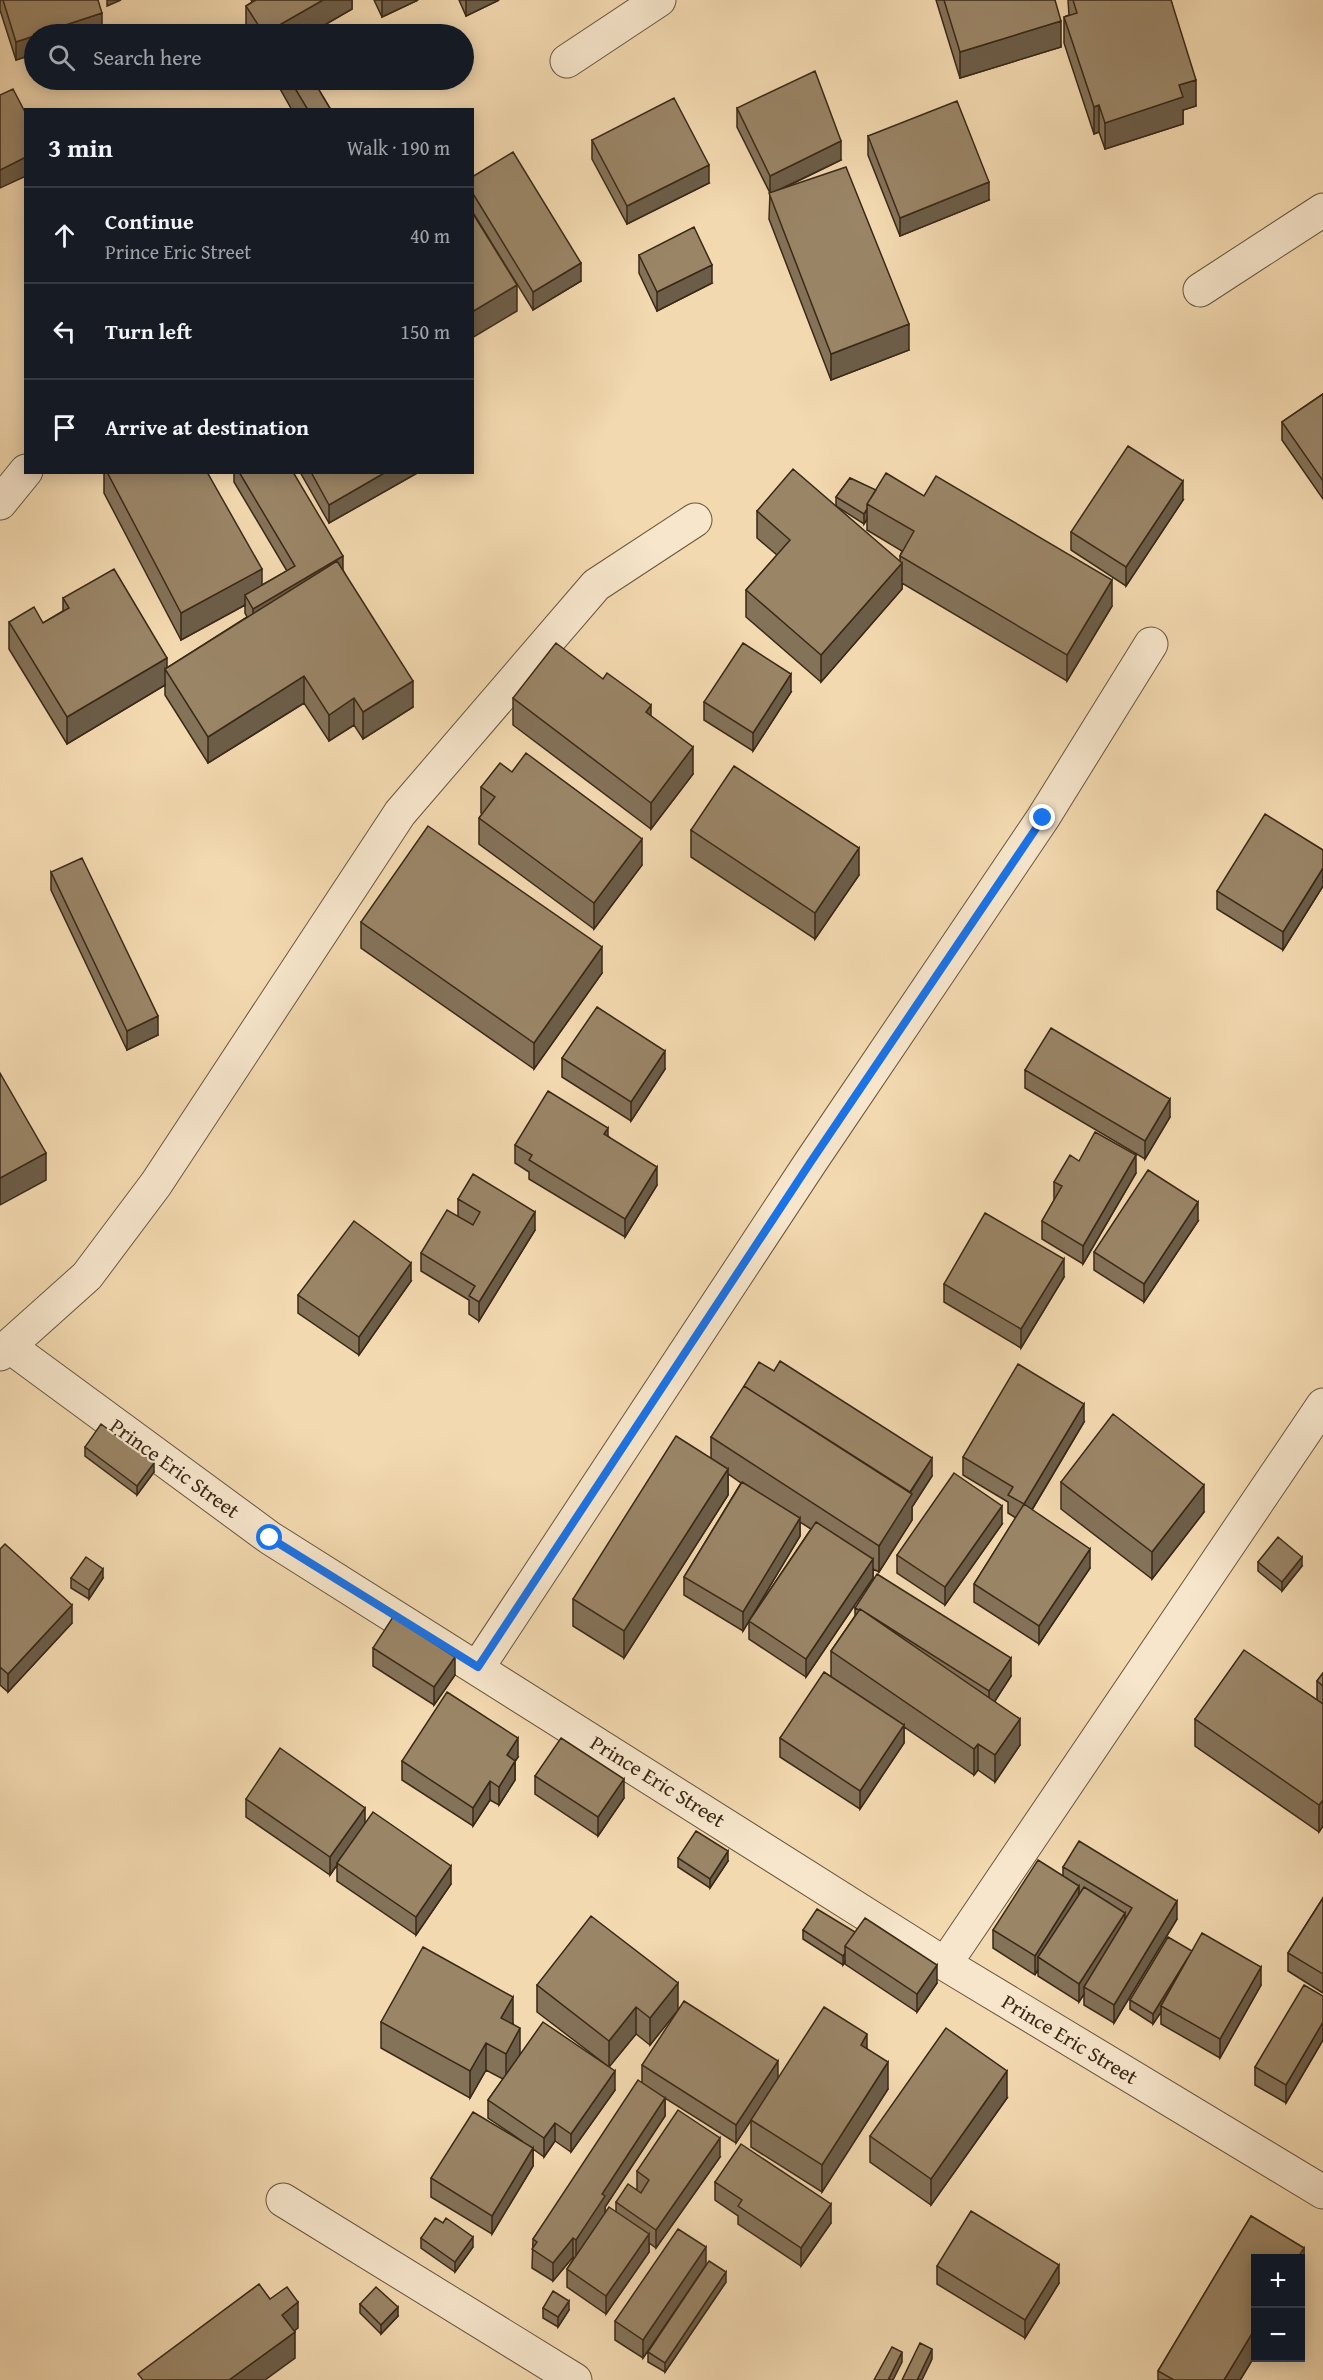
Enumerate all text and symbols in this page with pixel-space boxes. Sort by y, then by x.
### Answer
search box [24,24,474,90]
icon: search [45,41,78,74]
text: Search here [93,41,202,73]
text: 3 min [48,128,113,167]
text: Walk · 190 m [347,133,450,162]
text: Continue [105,205,194,237]
icon: ahead [48,219,81,252]
text: 40 m [410,221,450,250]
text: Prince Eric Street [105,237,251,266]
icon: left [48,315,81,348]
text: Turn left [105,315,192,347]
text: 150 m [400,317,450,346]
icon: arrive [48,411,81,444]
text: Arrive at destination [105,411,309,443]
route end [1029,804,1055,830]
street label: Prince Eric Street [104,1410,247,1526]
route start [256,1524,282,1550]
street label: Prince Eric Street [585,1727,732,1835]
street label: Prince Eric Street [996,1986,1144,2092]
map controls [1251,2254,1305,2362]
button: + [1251,2254,1305,2308]
button: − [1251,2308,1305,2362]

